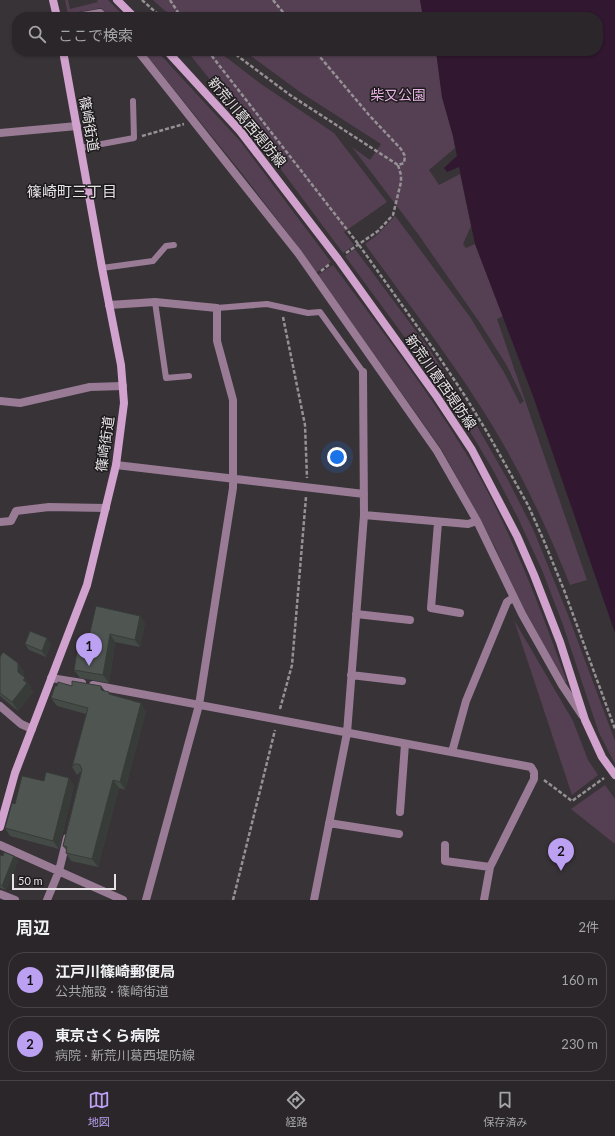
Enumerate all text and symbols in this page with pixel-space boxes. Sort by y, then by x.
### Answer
search box [12,12,603,56]
icon: search [26,23,48,45]
text: ここで検索 [58,26,133,44]
street label: 新荒川葛西堤防線 [205,73,290,170]
park label: 柴又公園 [370,86,426,103]
street label: 篠崎街道 [76,95,103,153]
district label: 篠崎町三丁目 [27,182,117,200]
street label: 新荒川葛西堤防線 [402,331,480,432]
street label: 篠崎街道 [92,415,117,473]
your location [327,447,347,467]
pin: 1 [76,633,102,666]
pin: 2 [548,838,574,871]
scale bar [12,872,116,891]
text: 50 m [18,874,43,887]
text: 周辺 [16,917,50,938]
text: 2件 [578,919,599,935]
text: 江戸川篠崎郵便局 [55,962,175,980]
text: 1 [26,972,34,988]
text: 160 m [561,972,598,988]
text: 公共施設 · 篠崎街道 [55,983,169,999]
text: 東京さくら病院 [55,1026,160,1044]
text: 2 [26,1036,34,1052]
text: 230 m [561,1036,598,1052]
text: 病院 · 新荒川葛西堤防線 [55,1047,195,1063]
tab: 地図 [88,1089,110,1129]
tab: 経路 [285,1089,307,1129]
tab: 保存済み [483,1089,527,1129]

